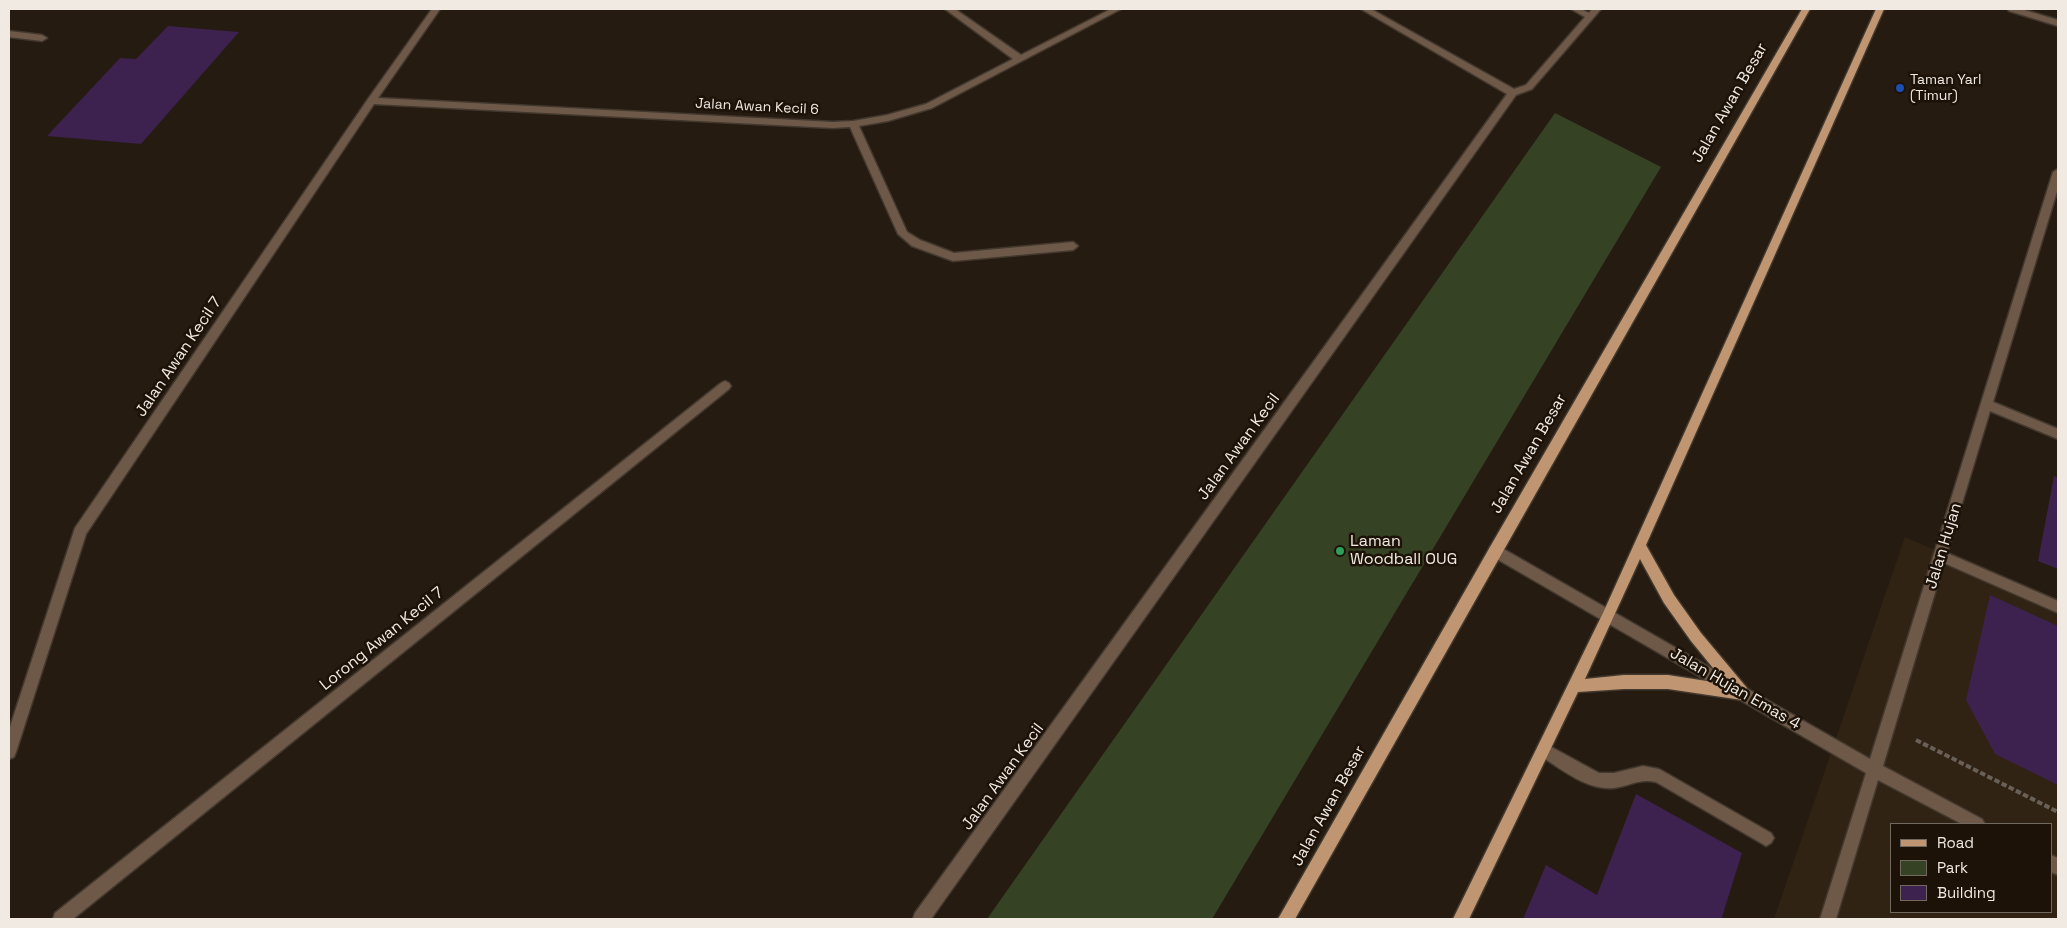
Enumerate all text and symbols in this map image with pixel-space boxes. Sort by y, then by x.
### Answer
street label: Jalan Awan Besar [1688,40,1772,166]
place label: Taman Yarl (Timur) [1910,72,1981,104]
marker: Taman Yarl (Timur) [1894,82,1906,94]
street label: Jalan Awan Kecil 6 [695,95,819,119]
street label: Jalan Awan Kecil 7 [132,293,226,421]
street label: Jalan Awan Kecil [1194,390,1284,504]
street label: Jalan Awan Besar [1487,391,1571,517]
street label: Jalan Hujan [1922,501,1966,591]
place label: Laman Woodball OUG [1350,532,1457,570]
marker: Laman Woodball OUG [1334,545,1346,557]
street label: Lorong Awan Kecil 7 [316,583,448,695]
street label: Jalan Hujan Emas 4 [1666,644,1804,734]
street label: Jalan Awan Kecil [958,720,1048,834]
street label: Jalan Awan Besar [1288,742,1370,870]
legend [1890,823,2052,913]
text: Road [1937,833,1974,852]
text: Park [1937,858,1968,877]
text: Building [1937,883,1996,902]

